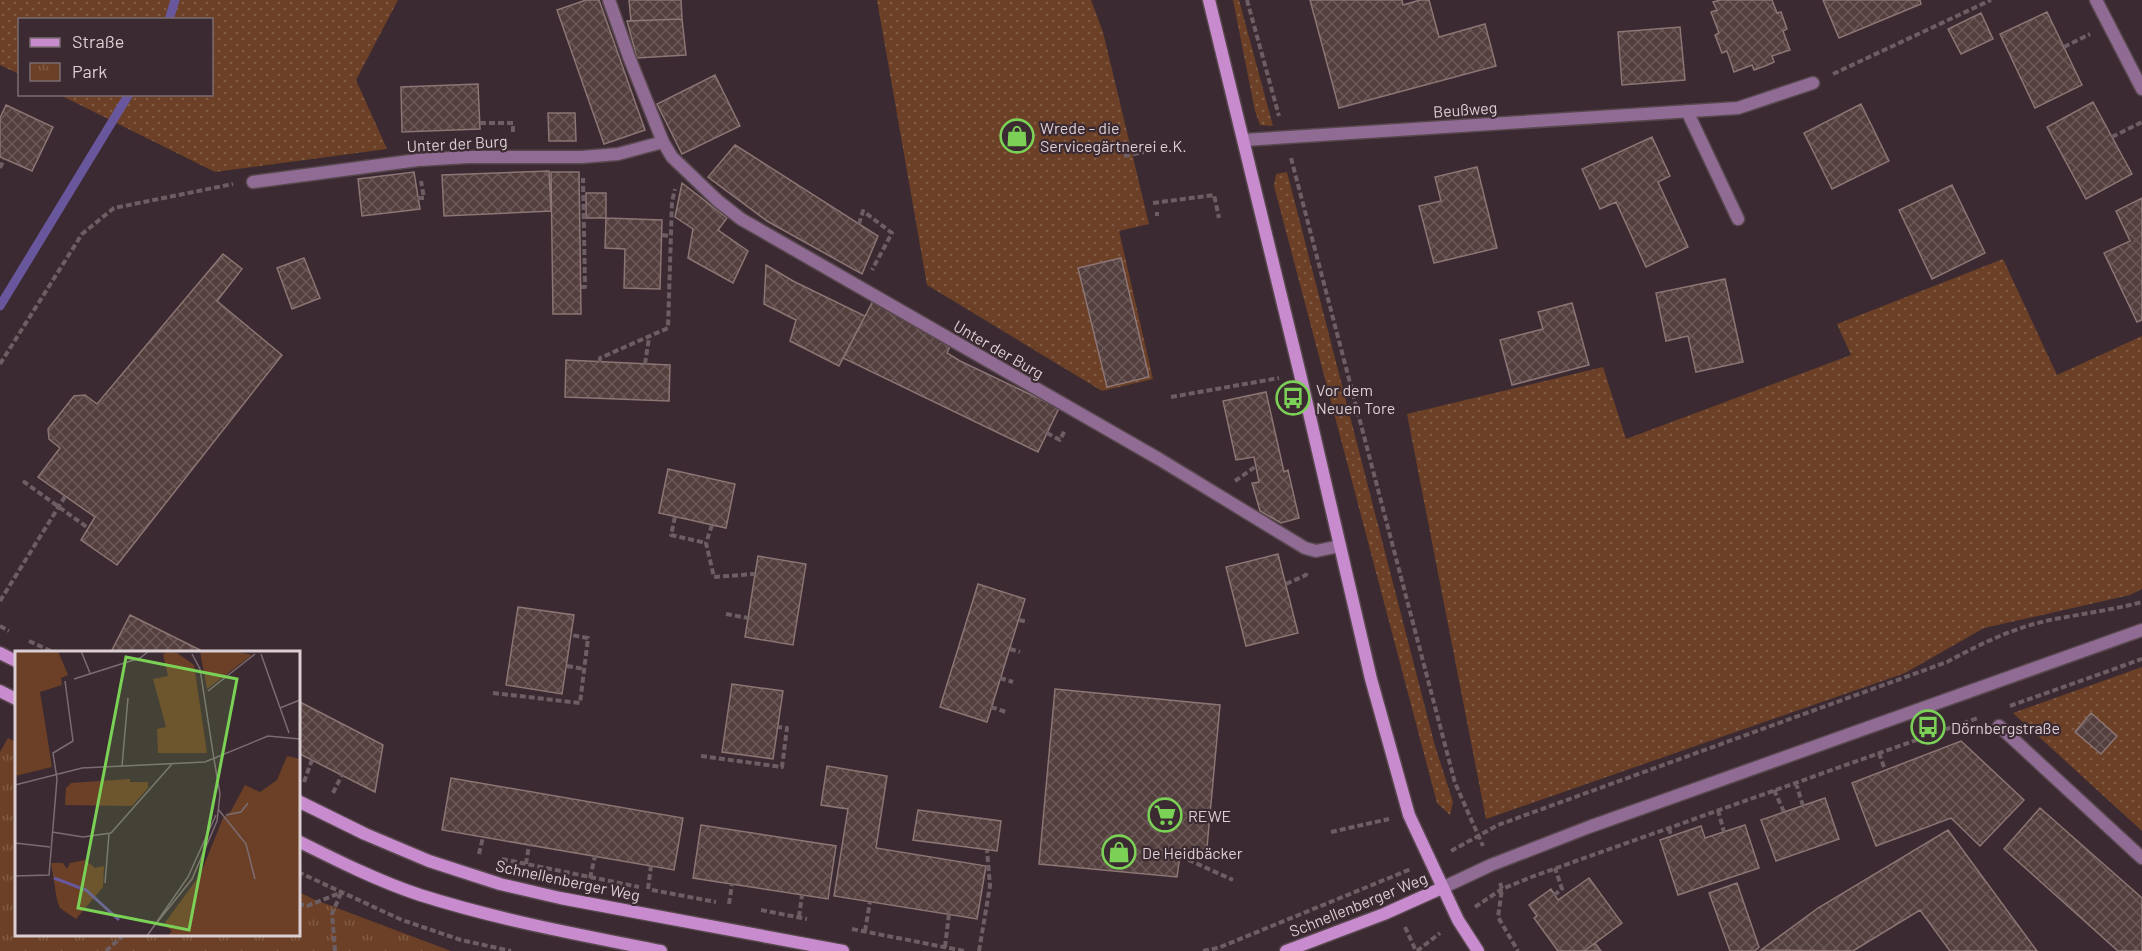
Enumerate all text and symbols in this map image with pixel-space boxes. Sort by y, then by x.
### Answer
legend [18,18,213,96]
text: Straße [72,30,124,52]
text: Park [72,60,107,82]
street label: Beußweg [1432,97,1498,121]
shop icon: Wrede - die Servicegärtnerei e.K. [999,118,1035,154]
place label: Wrede - die Servicegärtnerei e.K. [1040,118,1187,155]
street label: Unter der Burg [406,131,508,155]
street label: Unter der Burg [951,316,1047,382]
bus stop icon: Vor dem Neuen Tore [1275,380,1311,416]
place label: Vor dem Neuen Tore [1316,380,1395,417]
inset map [15,651,300,936]
bus stop icon: Dörnbergstraße [1910,709,1946,745]
place label: Dörnbergstraße [1951,718,2060,737]
supermarket icon: REWE [1147,797,1183,833]
place label: REWE [1188,806,1231,825]
shop icon: De Heidbäcker [1101,834,1137,870]
place label: De Heidbäcker [1142,843,1243,862]
street label: Schnellenberger Weg [494,855,642,905]
street label: Schnellenberger Weg [1286,868,1430,940]

